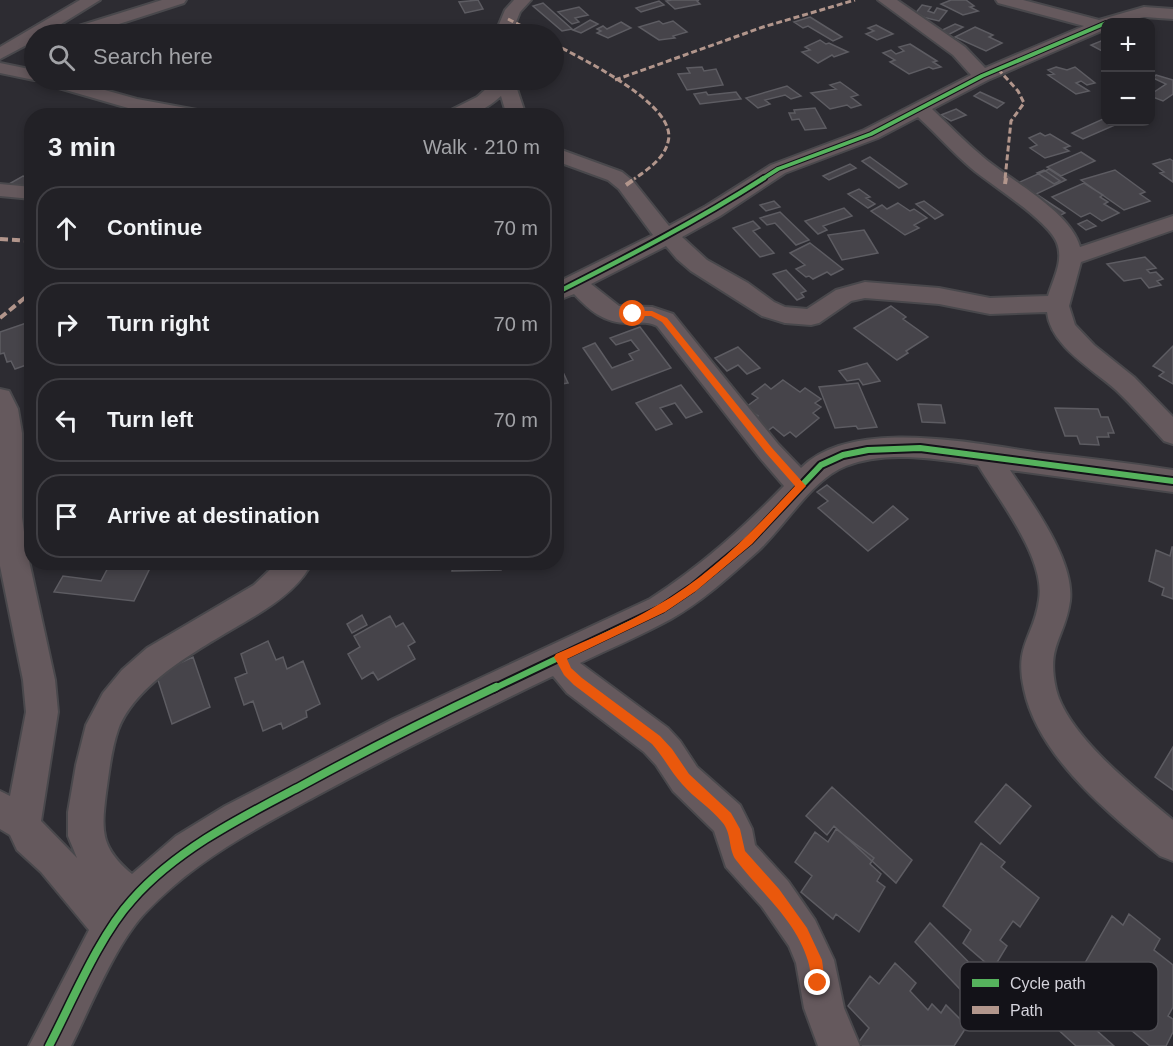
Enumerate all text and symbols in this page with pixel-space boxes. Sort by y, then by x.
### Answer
map controls [1101,18,1155,126]
button: + [1101,18,1155,72]
search box [24,24,564,90]
icon: search [45,41,78,74]
text: Search here [93,44,213,69]
button: − [1101,72,1155,126]
text: 3 min [48,132,116,162]
text: Walk · 210 m [423,136,540,158]
icon: ahead [50,212,83,245]
text: Continue [107,215,202,240]
text: 70 m [494,217,538,239]
route start [619,300,645,326]
icon: right [50,308,83,341]
text: Turn right [107,311,209,336]
text: 70 m [494,313,538,335]
icon: left [50,404,83,437]
text: Turn left [107,407,193,432]
text: 70 m [494,409,538,431]
icon: arrive [50,500,83,533]
text: Arrive at destination [107,503,320,528]
legend [960,962,1158,1031]
route end [804,969,830,995]
text: Cycle path [1010,975,1086,992]
text: Path [1010,1002,1043,1019]

